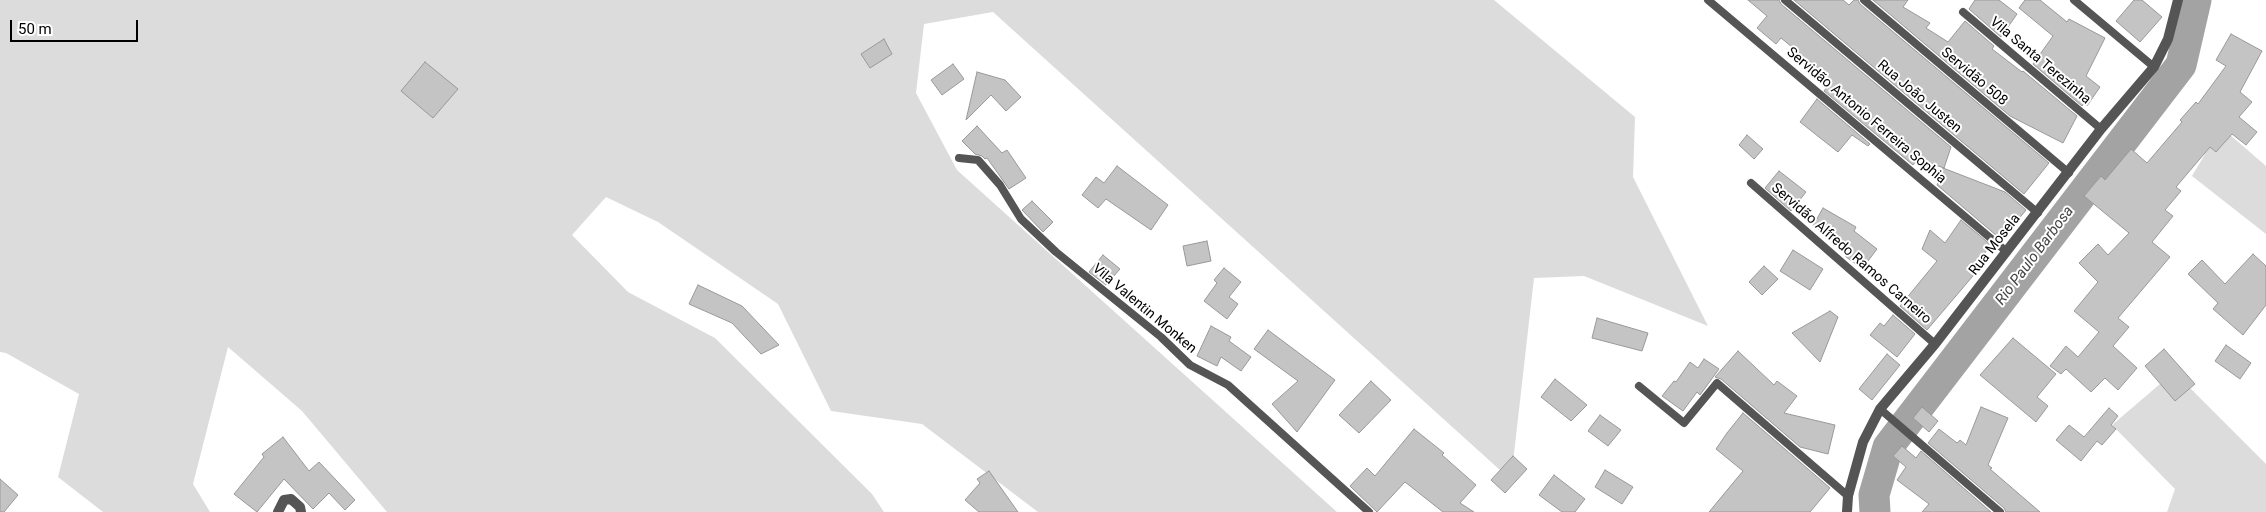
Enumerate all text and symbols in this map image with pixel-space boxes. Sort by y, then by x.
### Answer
scale bar [12,10,140,42]
street label: Vila Santa Terezinha [1986,14,2094,108]
text: 50 m [18,20,52,38]
street label: Servidão Antonio Ferreira Sophia [1783,44,1949,188]
street label: Servidão 508 [1937,44,2011,110]
street label: Rua João Justen [1874,57,1964,137]
street label: Servidão Alfredo Ramos Carneiro [1768,180,1934,328]
water label: Rio Paulo Barbosa [1992,203,2078,309]
street label: Rua Mosela [1966,211,2024,279]
street label: Vila Valentin Monken [1088,261,1200,357]

